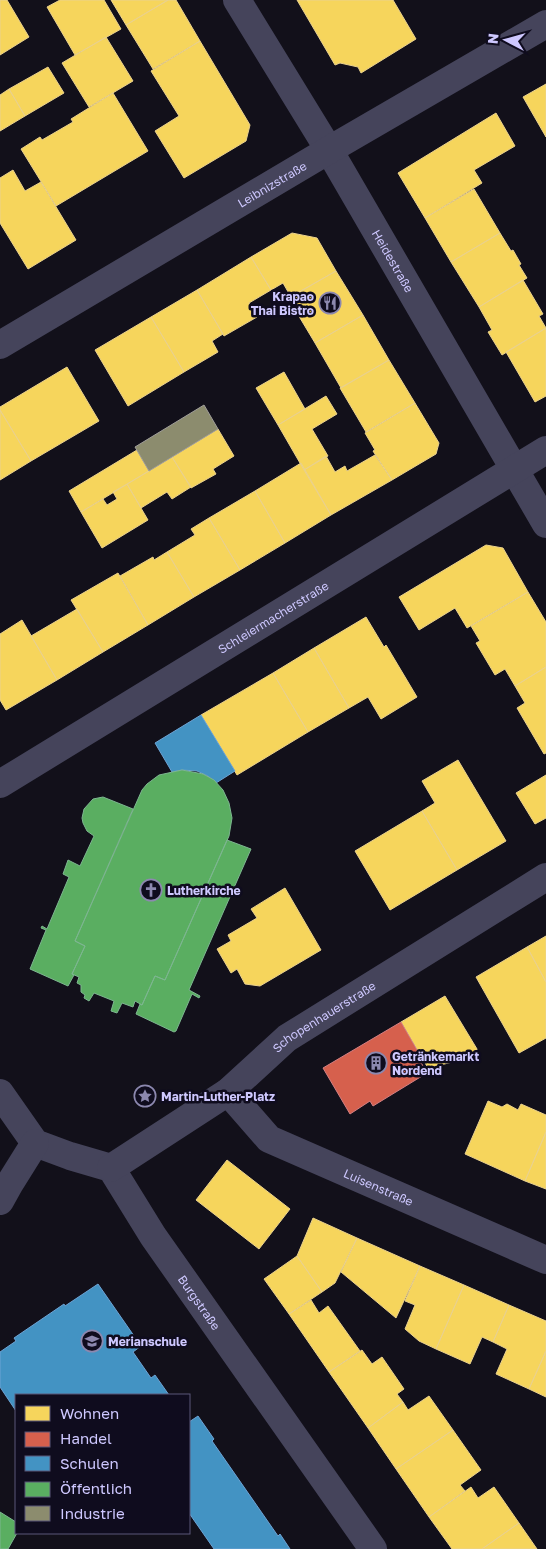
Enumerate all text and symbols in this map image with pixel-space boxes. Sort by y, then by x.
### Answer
north arrow [481,15,531,65]
text: N [484,32,502,45]
street label: Leibnizstraße [235,158,309,210]
street label: Heidestraße [369,227,417,295]
place label: Krapao Thai Bistro [251,289,314,318]
restaurant icon: Krapao Thai Bistro [318,291,342,315]
street label: Schleiermacherstraße [215,578,331,656]
church icon: Lutherkirche [139,878,163,902]
place label: Lutherkirche [167,883,241,898]
street label: Schopenhauerstraße [269,977,378,1055]
place label: Getränkemarkt Nordend [392,1049,479,1078]
building icon: Getränkemarkt Nordend [364,1051,388,1075]
place icon: Martin-Luther-Platz [133,1084,157,1108]
place label: Martin-Luther-Platz [161,1089,275,1104]
street label: Luisenstraße [342,1165,416,1209]
street label: Burgstraße [175,1272,224,1333]
school or university icon: Merianschule [80,1329,104,1353]
place label: Merianschule [108,1334,187,1349]
legend [15,1394,190,1534]
text: Wohnen [60,1404,119,1422]
text: Handel [60,1429,112,1447]
text: Schulen [60,1454,119,1472]
text: Öffentlich [60,1479,132,1497]
text: Industrie [60,1504,125,1522]

